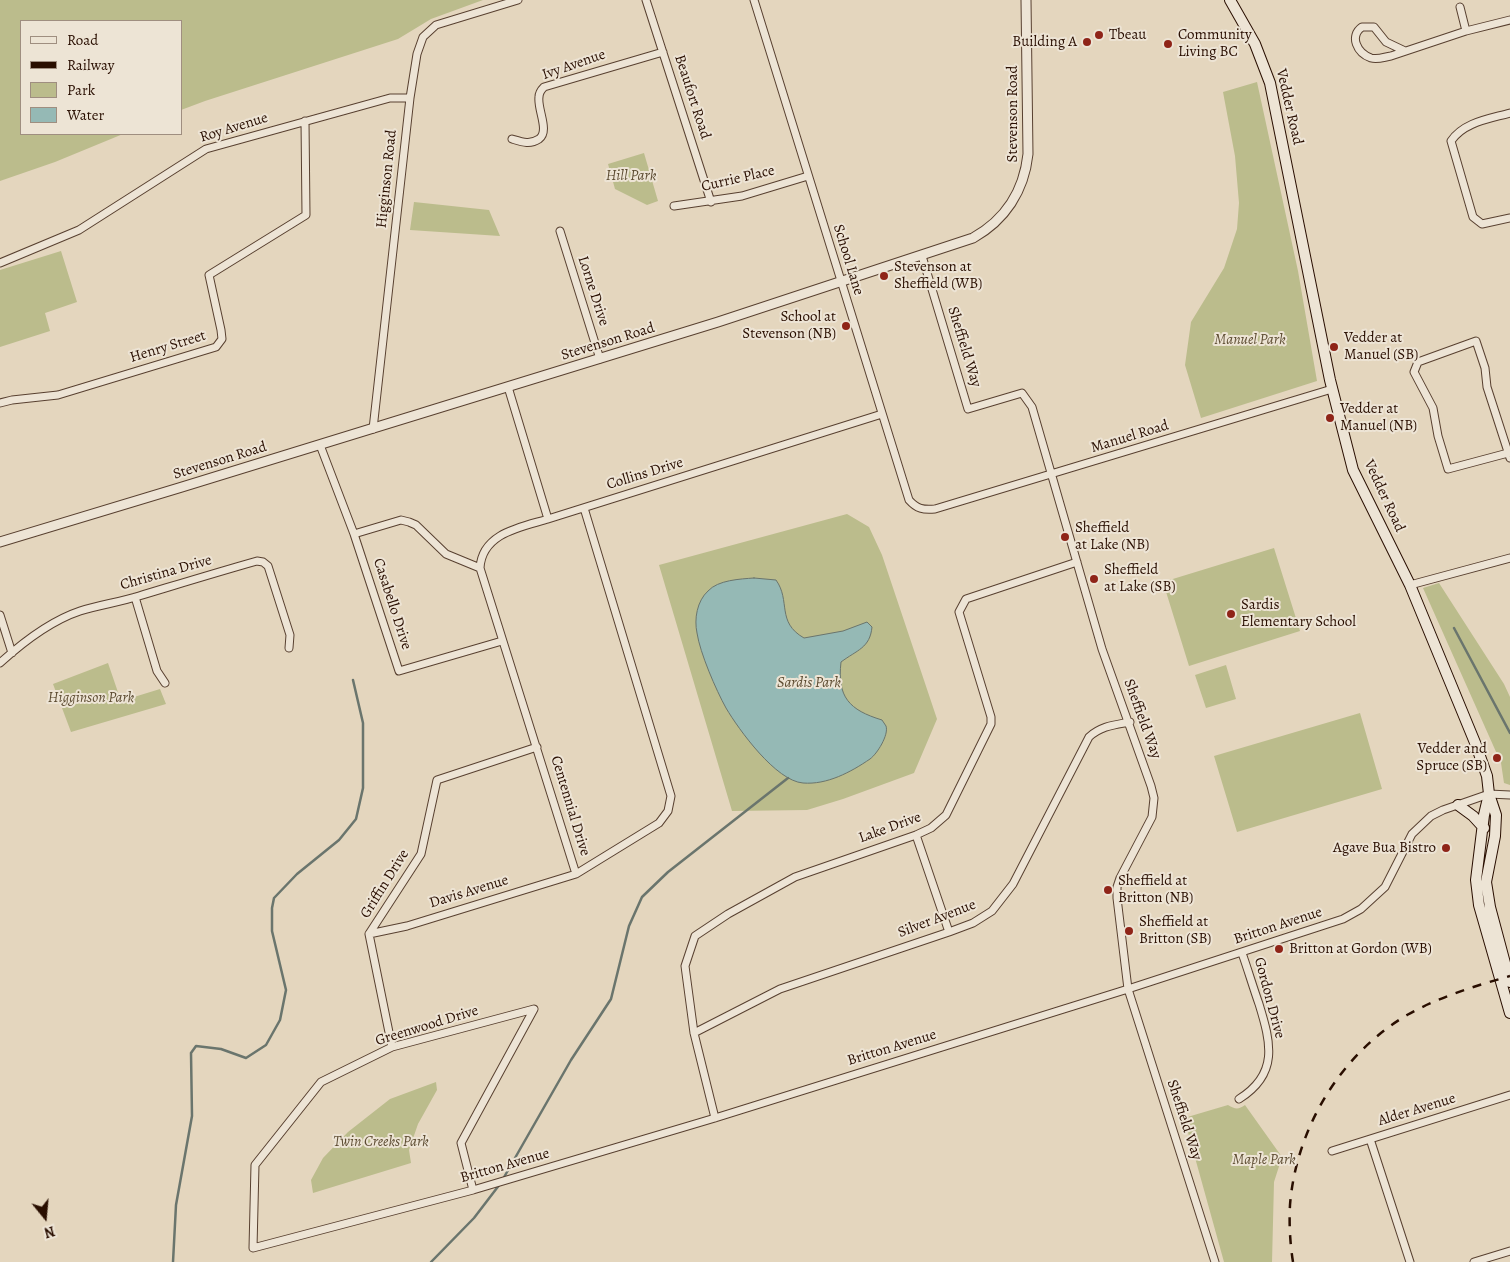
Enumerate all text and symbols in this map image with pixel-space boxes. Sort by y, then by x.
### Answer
legend [20,20,182,135]
place label: Tbeau [1109,26,1146,44]
place label: Community Living BC [1178,26,1252,61]
marker: Tbeau [1093,29,1105,41]
text: Road [67,30,98,50]
place label: Building A [1012,33,1077,51]
marker: Building A [1081,36,1093,48]
marker: Community Living BC [1162,38,1174,50]
street label: Ivy Avenue [540,46,608,84]
street label: Beaufort Road [670,53,714,141]
text: Railway [67,55,114,75]
street label: Stevenson Road [1004,66,1022,162]
street label: Vedder Road [1272,67,1306,147]
text: Park [67,80,95,100]
text: Water [67,105,104,125]
street label: Roy Avenue [198,109,270,147]
street label: Higginson Road [373,129,401,229]
street label: Currie Place [700,162,776,196]
park label: Hill Park [606,167,656,185]
street label: School Lane [829,222,867,298]
street label: Lorne Drive [573,254,613,328]
place label: Stevenson at Sheffield (WB) [894,258,982,293]
marker: Stevenson at Sheffield (WB) [878,270,890,282]
street label: Sheffield Way [943,304,985,390]
place label: School at Stevenson (NB) [742,308,836,343]
street label: Stevenson Road [559,319,657,365]
marker: School at Stevenson (NB) [840,320,852,332]
street label: Henry Street [128,327,208,367]
place label: Vedder at Manuel (SB) [1344,329,1418,364]
park label: Manuel Park [1214,331,1286,349]
marker: Vedder at Manuel (SB) [1328,341,1340,353]
place label: Vedder at Manuel (NB) [1340,400,1417,435]
marker: Vedder at Manuel (NB) [1324,412,1336,424]
street label: Manuel Road [1089,417,1171,457]
street label: Stevenson Road [171,438,269,484]
street label: Collins Drive [605,454,685,494]
street label: Vedder Road [1359,457,1409,535]
place label: Sheffield at Lake (NB) [1075,519,1149,554]
marker: Sheffield at Lake (NB) [1059,531,1071,543]
street label: Christina Drive [118,551,214,595]
street label: Casabello Drive [369,556,415,652]
place label: Sheffield at Lake (SB) [1104,561,1175,596]
marker: Sheffield at Lake (SB) [1088,573,1100,585]
place label: Sardis Elementary School [1241,596,1356,631]
marker: Sardis Elementary School [1225,608,1237,620]
park label: Sardis Park [777,674,841,692]
street label: Sheffield Way [1119,677,1165,761]
park label: Higginson Park [48,689,134,707]
place label: Vedder and Spruce (SB) [1416,740,1487,775]
marker: Vedder and Spruce (SB) [1491,752,1503,764]
street label: Centennial Drive [546,754,594,858]
street label: Lake Drive [856,808,924,848]
place label: Agave Bua Bistro [1333,839,1436,857]
marker: Agave Bua Bistro [1440,842,1452,854]
street label: Griffin Drive [357,846,413,922]
street label: Davis Avenue [427,871,511,913]
place label: Sheffield at Britton (NB) [1118,872,1193,907]
marker: Sheffield at Britton (NB) [1102,884,1114,896]
street label: Silver Avenue [895,896,979,942]
street label: Britton Avenue [1231,903,1325,949]
place label: Sheffield at Britton (SB) [1139,913,1211,948]
marker: Sheffield at Britton (SB) [1123,925,1135,937]
place label: Britton at Gordon (WB) [1289,940,1432,958]
marker: Britton at Gordon (WB) [1273,943,1285,955]
street label: Gordon Drive [1250,956,1288,1040]
street label: Greenwood Drive [373,1002,481,1050]
street label: Britton Avenue [845,1026,939,1070]
street label: Sheffield Way [1163,1078,1205,1162]
street label: Alder Avenue [1376,1090,1458,1130]
park label: Twin Creeks Park [333,1133,429,1151]
street label: Britton Avenue [458,1145,552,1187]
park label: Maple Park [1232,1151,1296,1169]
north arrow [20,1192,70,1242]
text: N [42,1221,57,1242]

